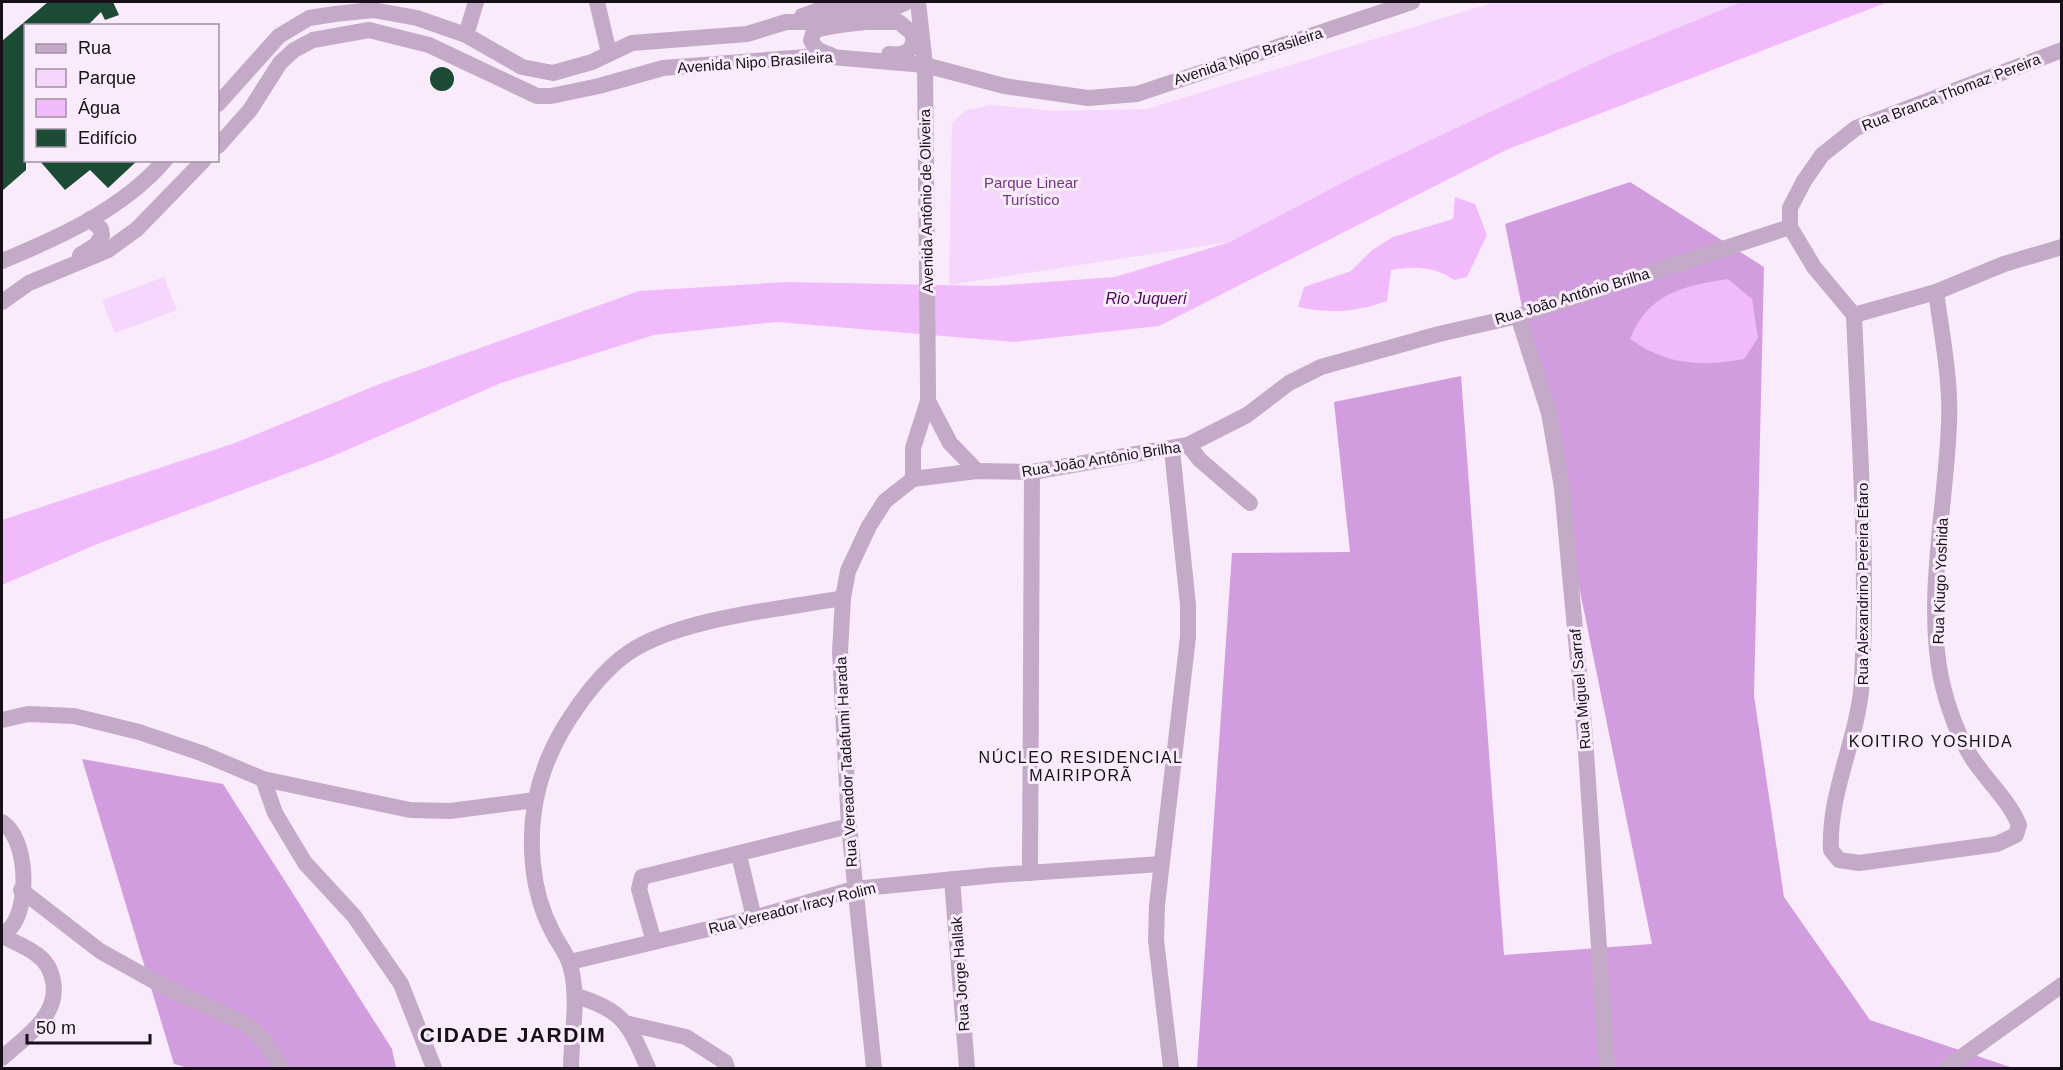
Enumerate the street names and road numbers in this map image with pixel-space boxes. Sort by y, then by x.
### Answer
street label: Avenida Nipo Brasileira [1171,24,1325,88]
street label: Avenida Nipo Brasileira [677,48,834,76]
street label: Rua Branca Thomaz Pereira [1859,50,2043,134]
street label: Avenida Antônio de Oliveira [916,108,936,293]
street label: Rua João Antônio Brilha [1493,264,1652,328]
street label: Rua João Antônio Brilha [1020,438,1182,480]
street label: Rua Alexandrino Pereira Efaro [1854,483,1871,685]
street label: Rua Kiugo Yoshida [1929,517,1951,645]
street label: Rua Miguel Sarraf [1566,627,1594,750]
street label: Rua Vereador Tadafumi Harada [832,656,860,868]
street label: Rua Vereador Iracy Rolim [707,879,877,937]
street label: Rua Jorge Hallak [947,916,972,1032]

